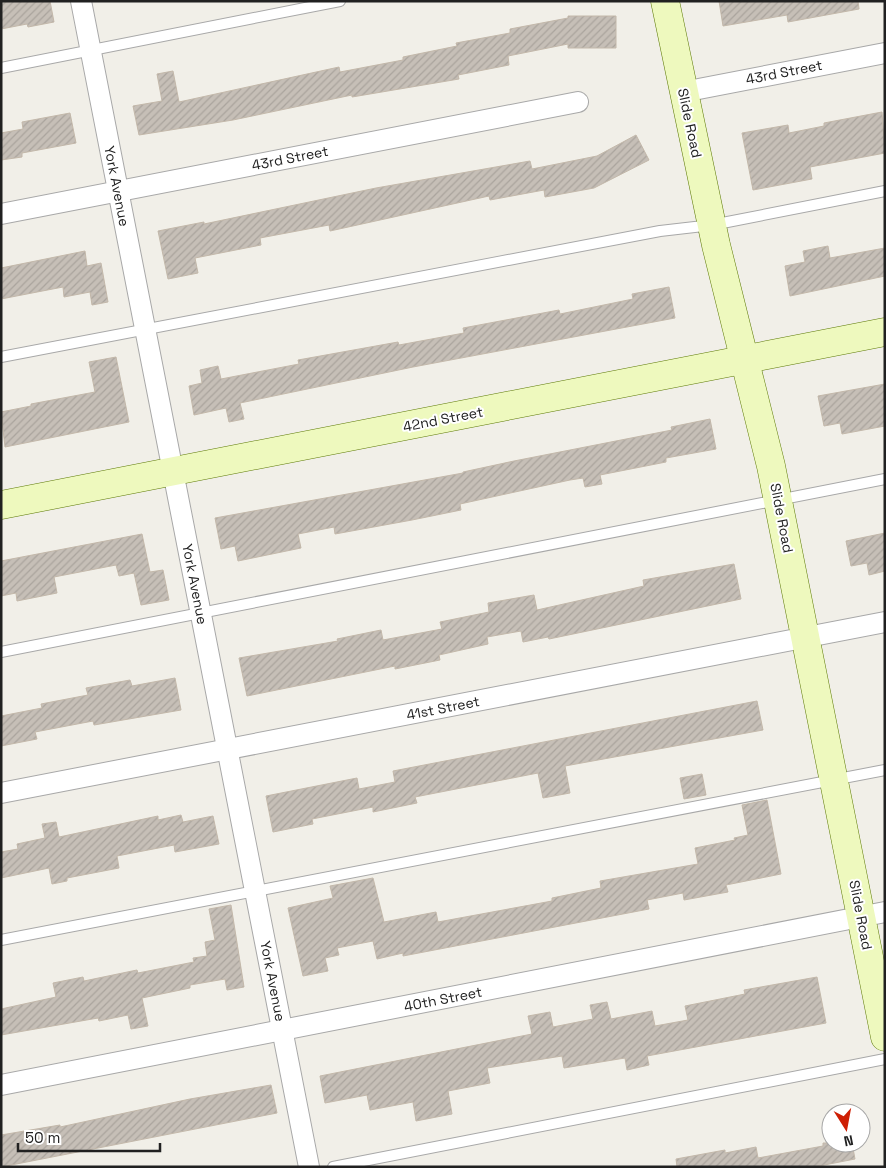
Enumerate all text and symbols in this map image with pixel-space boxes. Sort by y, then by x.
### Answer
street label: 43rd Street [744,56,824,88]
street label: Slide Road [674,87,706,159]
street label: 43rd Street [250,142,330,174]
street label: York Avenue [100,144,134,228]
street label: 42nd Street [401,402,485,436]
street label: Slide Road [766,482,798,554]
street label: York Avenue [178,542,212,626]
street label: 41st Street [405,692,481,724]
street label: Slide Road [845,879,877,951]
street label: York Avenue [256,939,290,1023]
street label: 40th Street [402,983,484,1015]
north arrow [821,1103,871,1153]
scale bar [18,1120,160,1152]
text: 50 m [25,1128,60,1147]
text: N [842,1131,855,1150]

